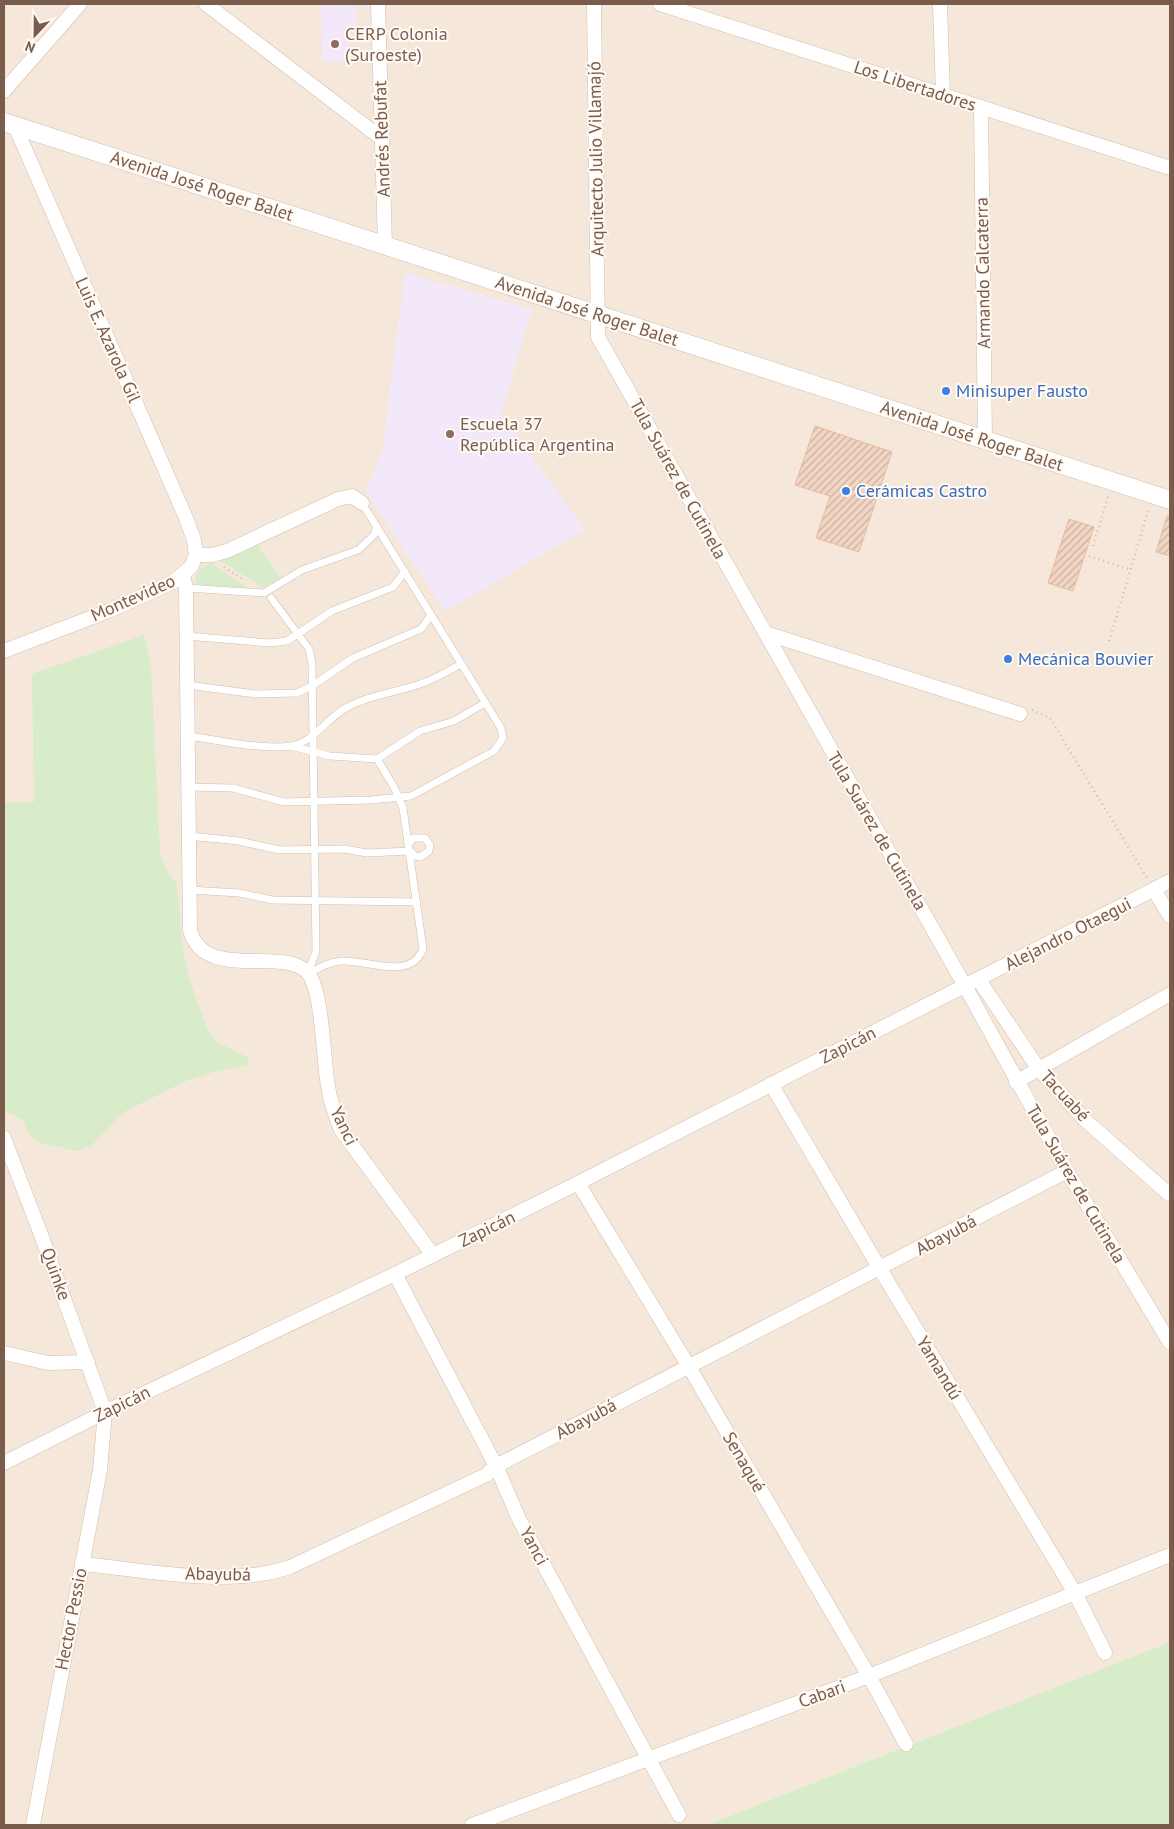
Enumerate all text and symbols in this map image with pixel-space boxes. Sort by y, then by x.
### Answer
north arrow [10,10,60,60]
place label: CERP Colonia (Suroeste) [345,22,448,66]
text: N [22,37,38,57]
marker: CERP Colonia (Suroeste) [329,38,341,50]
street label: Los Libertadores [851,55,979,116]
street label: Arquitecto Julio Villamajó [582,61,609,257]
street label: Andrés Rebufat [368,80,395,198]
street label: Avenida José Roger Balet [108,145,297,226]
street label: Armando Calcaterra [970,197,995,349]
street label: Avenida José Roger Balet [493,270,682,351]
street label: Luis E. Azarola Gil [70,273,147,407]
place label: Minisuper Fausto [956,379,1088,402]
marker: Minisuper Fausto [940,385,952,397]
street label: Tula Suárez de Cutinela [625,395,732,563]
street label: Avenida José Roger Balet [878,395,1067,476]
place label: Escuela 37 República Argentina [460,412,615,456]
marker: Escuela 37 República Argentina [444,428,456,440]
place label: Cerámicas Castro [856,479,987,502]
marker: Cerámicas Castro [840,485,852,497]
street label: Montevideo [87,569,179,626]
place label: Mecánica Bouvier [1018,647,1153,670]
marker: Mecánica Bouvier [1002,653,1014,665]
street label: Tula Suárez de Cutinela [823,747,932,914]
street label: Alejandro Otaegui [1001,892,1135,975]
street label: Zapicán [816,1021,880,1068]
street label: Tacuabé [1036,1065,1095,1126]
street label: Tula Suárez de Cutinela [1022,1100,1131,1267]
street label: Yanci [325,1103,364,1149]
street label: Zapicán [455,1205,519,1252]
street label: Abayubá [911,1209,980,1260]
street label: Quinke [36,1244,77,1303]
street label: Yamandú [911,1332,967,1404]
street label: Zapicán [90,1380,154,1427]
street label: Abayubá [551,1393,620,1444]
street label: Senaqué [718,1427,771,1496]
street label: Yanci [515,1523,554,1569]
street label: Abayubá [185,1561,251,1586]
street label: Hector Pessio [49,1566,92,1672]
street label: Cabari [795,1674,849,1713]

